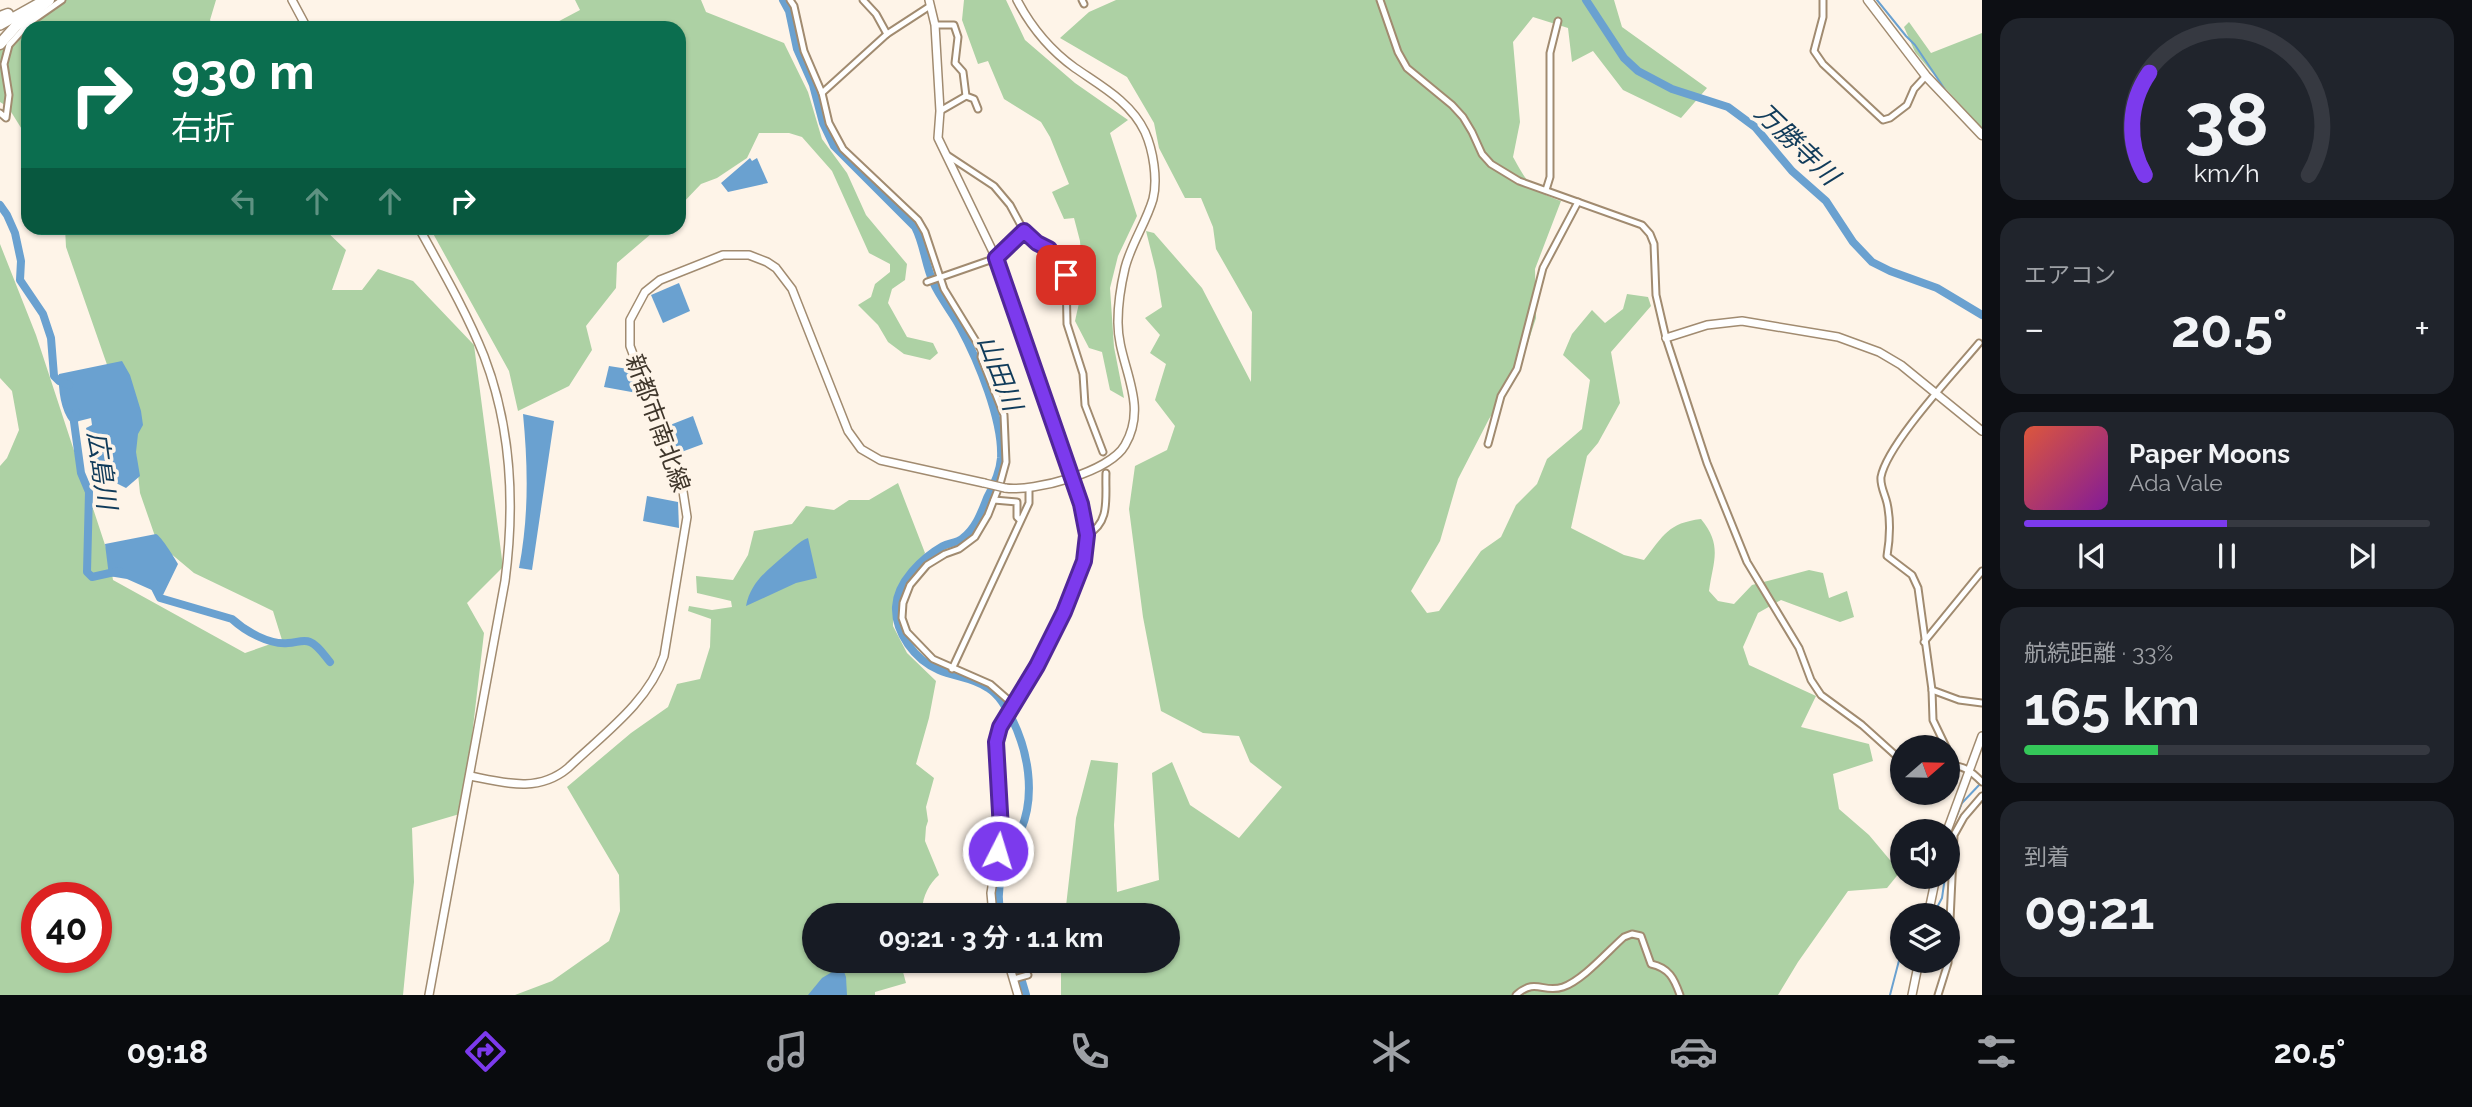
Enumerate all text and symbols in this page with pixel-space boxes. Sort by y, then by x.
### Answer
text: 930 m [171,43,315,100]
icon: right [56,49,147,140]
text: 38 [2185,77,2269,162]
water label: 万勝寺川 [1749,97,1847,193]
text: 右折 [171,109,235,146]
text: km/h [2194,158,2260,188]
icon: left [225,182,263,220]
icon: ahead [298,182,336,220]
icon: ahead [371,182,409,220]
icon: right [444,182,482,220]
pin [1036,245,1096,305]
icon: arrive [1047,256,1085,294]
text: エアコン [2024,261,2116,288]
text: 20.5° [2171,298,2288,359]
text: − [2024,306,2044,351]
text: + [2414,306,2430,351]
water label: 山田川 [972,331,1029,418]
street label: 新都市南北線 [620,350,696,496]
water label: 広島川 [82,429,123,514]
text: Paper Moons [2129,439,2290,469]
text: Ada Vale [2129,469,2223,496]
icon: previous [2073,537,2111,575]
icon: pause [2208,537,2246,575]
icon: next [2343,537,2381,575]
text: 航続距離 · 33% [2024,639,2173,666]
text: 165 km [2024,676,2200,737]
north arrow [1890,735,1960,805]
map controls [1890,735,1960,973]
position arrow [961,814,1035,888]
button: sound [1890,819,1960,889]
text: 到着 [2024,843,2070,870]
text: 09:21 [2024,880,2154,941]
speed limit sign: 40 [21,882,112,973]
button: layers [1890,903,1960,973]
text: 09:21 · 3 分 · 1.1 km [878,923,1104,953]
icon: directions [461,1027,510,1076]
icon: music [763,1027,812,1076]
icon: phone [1065,1027,1114,1076]
icon: climate [1367,1027,1416,1076]
icon: car [1669,1027,1718,1076]
icon: filters [1972,1027,2021,1076]
text: 09:18 [127,1033,208,1070]
text: 20.5° [2274,1033,2345,1070]

